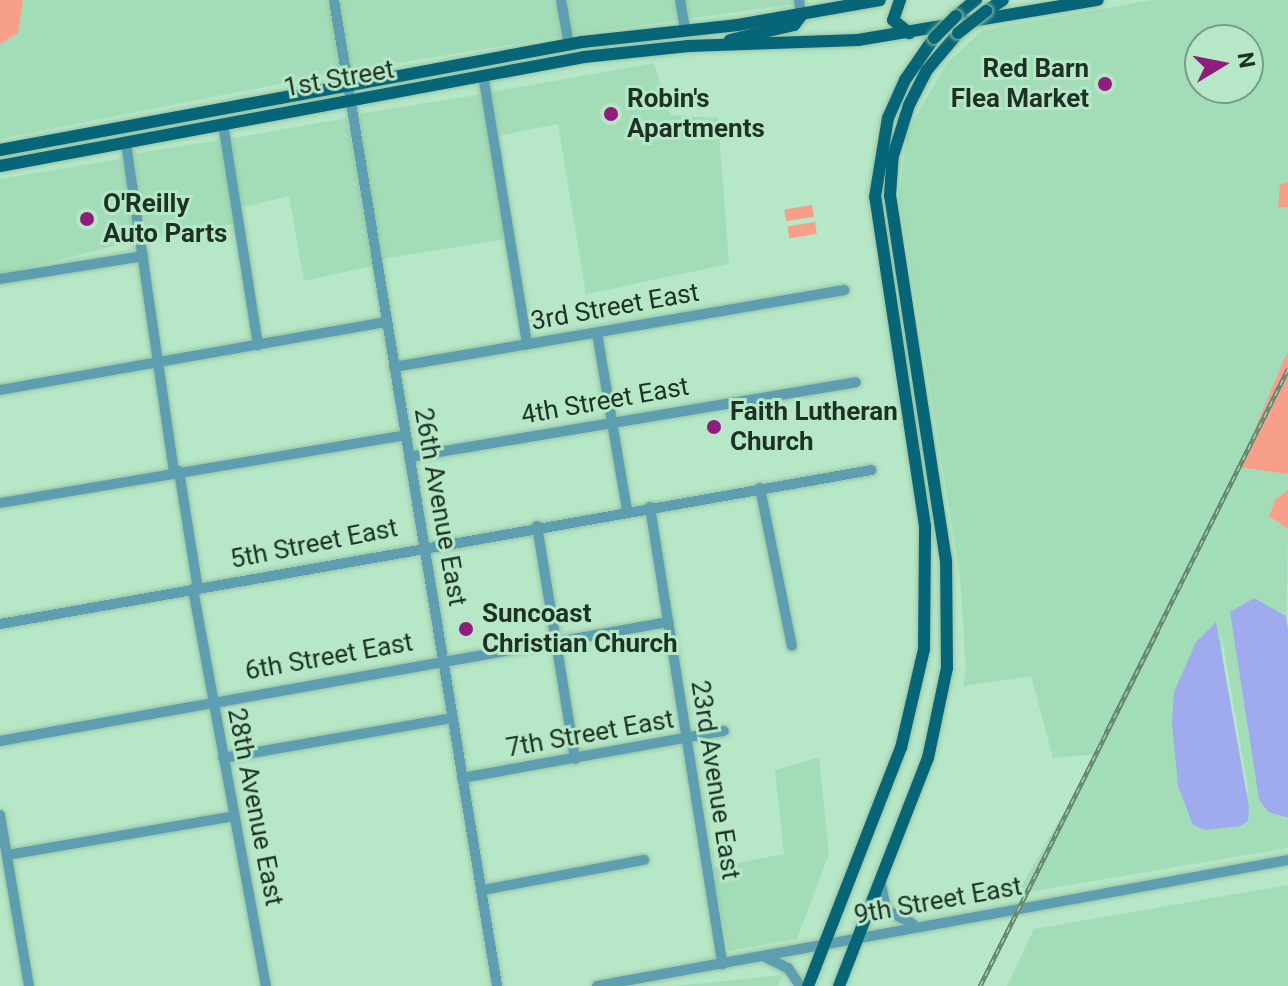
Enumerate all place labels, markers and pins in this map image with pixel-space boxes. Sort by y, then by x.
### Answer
place label: Red Barn Flea Market [951,53,1089,114]
marker: Red Barn Flea Market [1096,75,1114,93]
place label: Robin's Apartments [627,83,765,144]
marker: Robin's Apartments [602,105,620,123]
place label: O'Reilly Auto Parts [103,188,227,250]
marker: O'Reilly Auto Parts [78,210,96,228]
place label: Faith Lutheran Church [730,396,898,458]
marker: Faith Lutheran Church [705,418,723,436]
place label: Suncoast Christian Church [482,598,677,660]
marker: Suncoast Christian Church [457,620,475,638]

